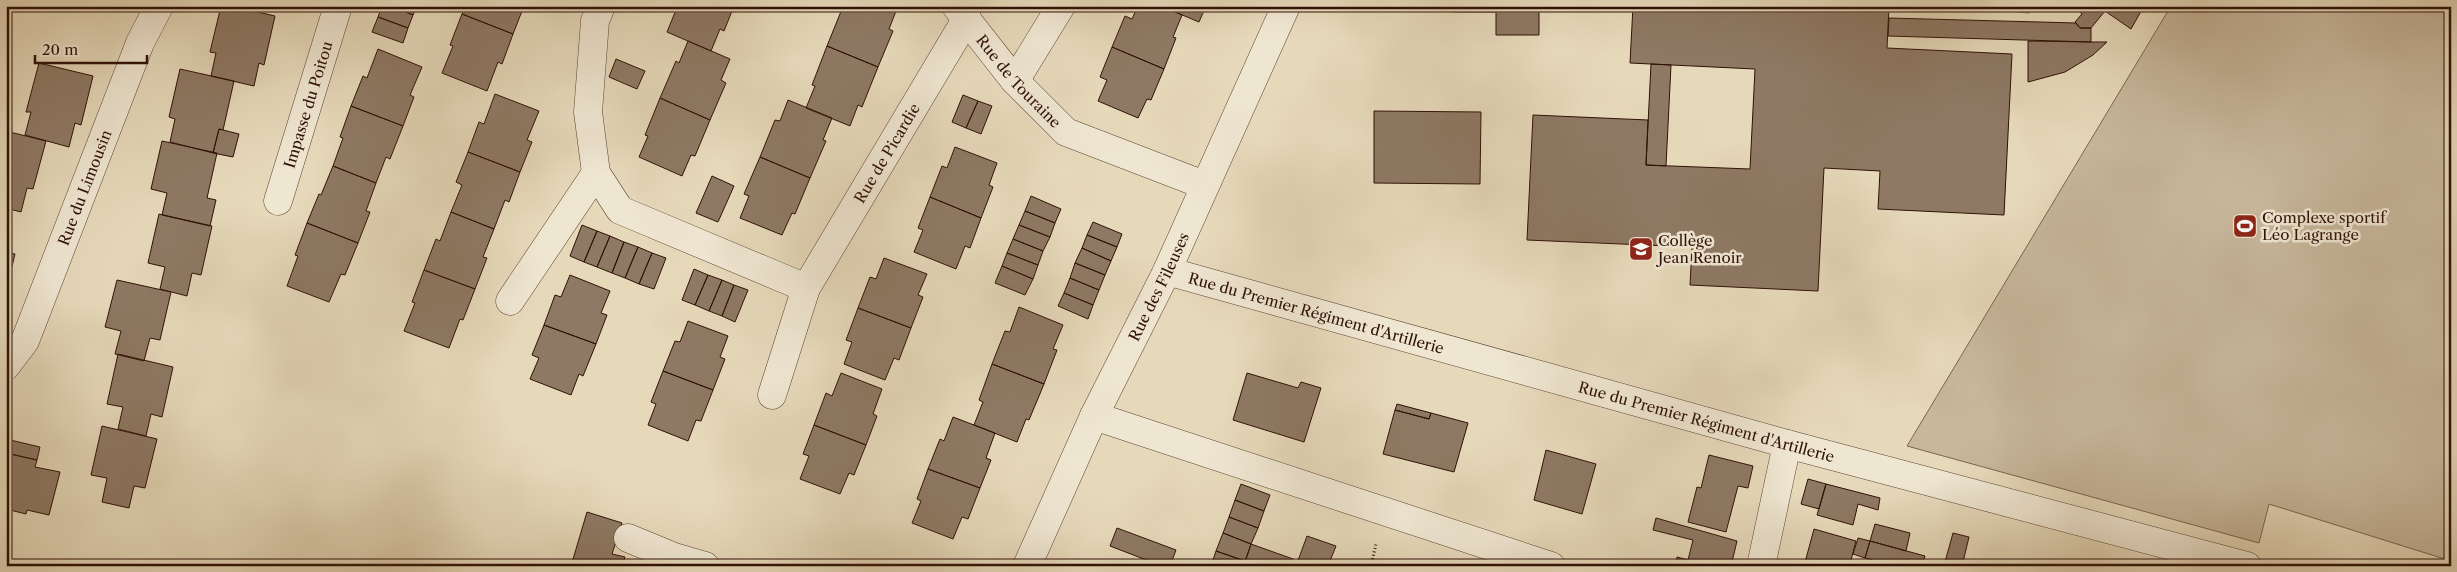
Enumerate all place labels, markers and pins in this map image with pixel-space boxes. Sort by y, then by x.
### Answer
place label: Complexe sportif Léo Lagrange [2262,208,2387,244]
sports icon: Complexe sportif Léo Lagrange [2232,213,2258,239]
place label: Collège Jean Renoir [1656,231,1742,267]
school or university icon: Collège Jean Renoir [1628,236,1654,262]

